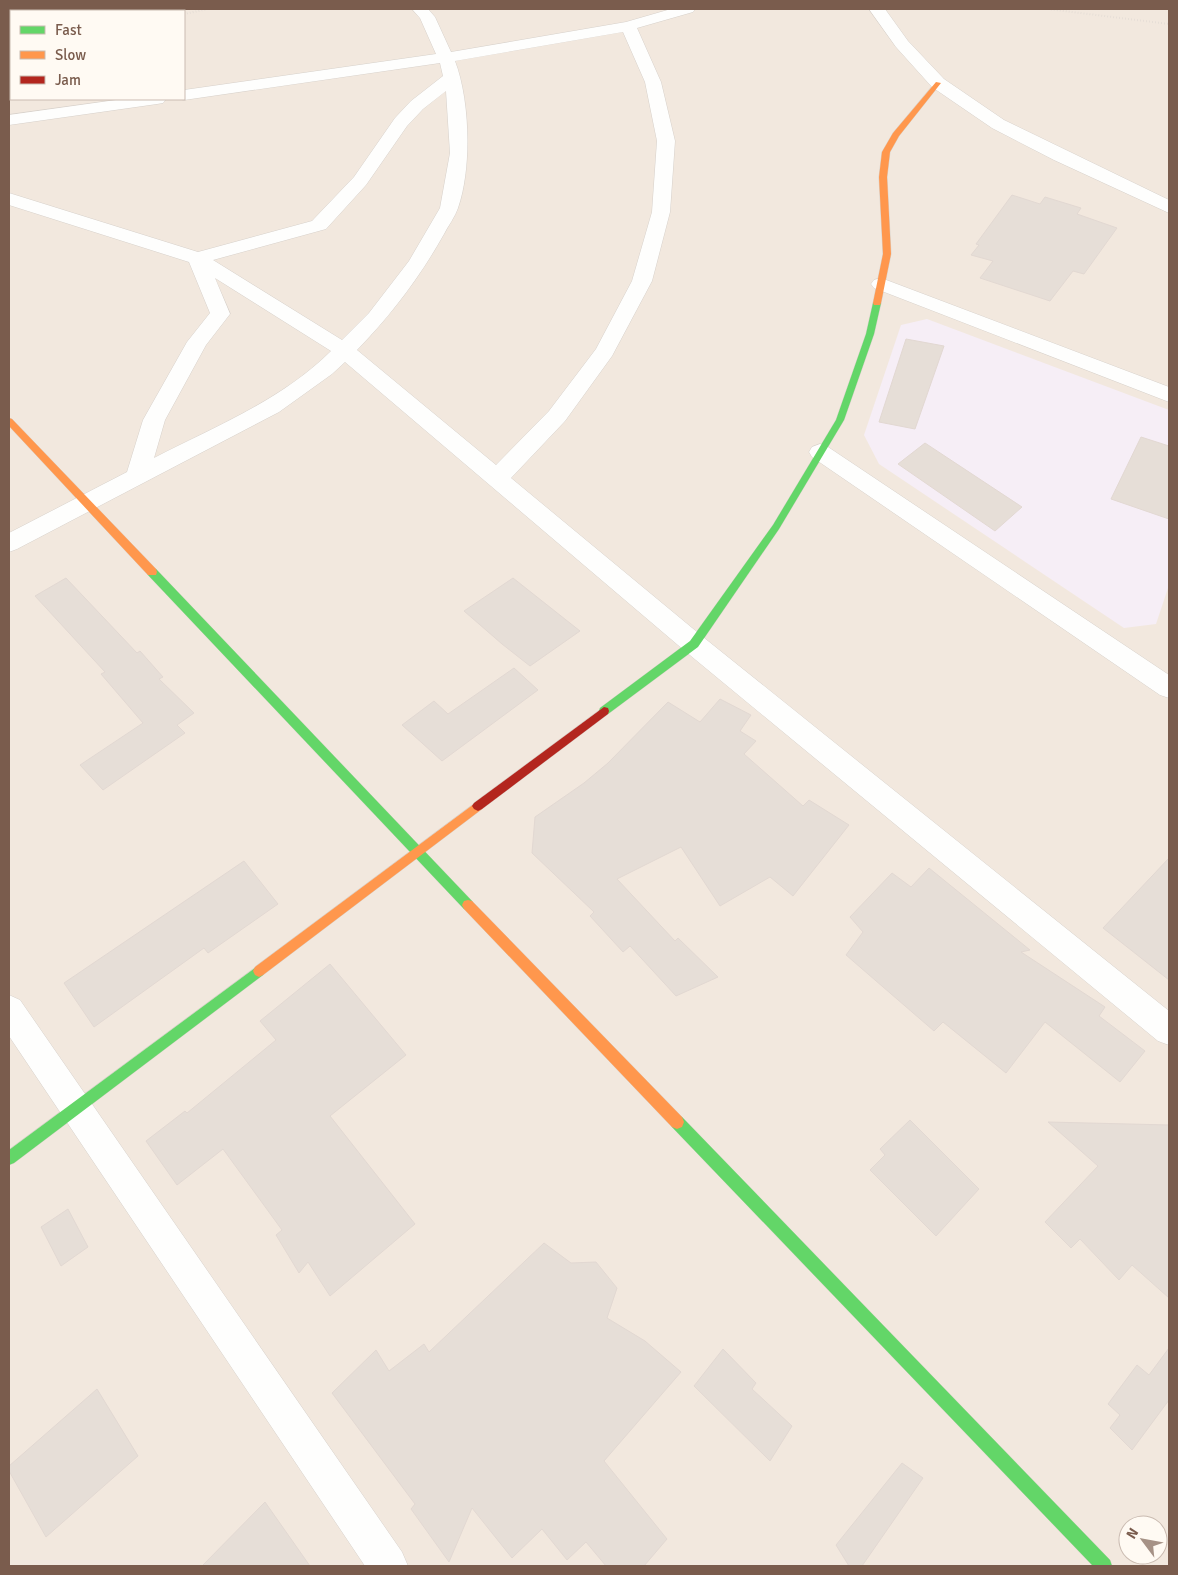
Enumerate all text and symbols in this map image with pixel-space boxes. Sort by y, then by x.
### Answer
legend [10,10,185,100]
text: Fast [55,21,82,39]
text: Slow [55,46,86,64]
text: Jam [55,71,81,89]
north arrow [1118,1515,1168,1565]
text: N [1123,1525,1142,1542]

